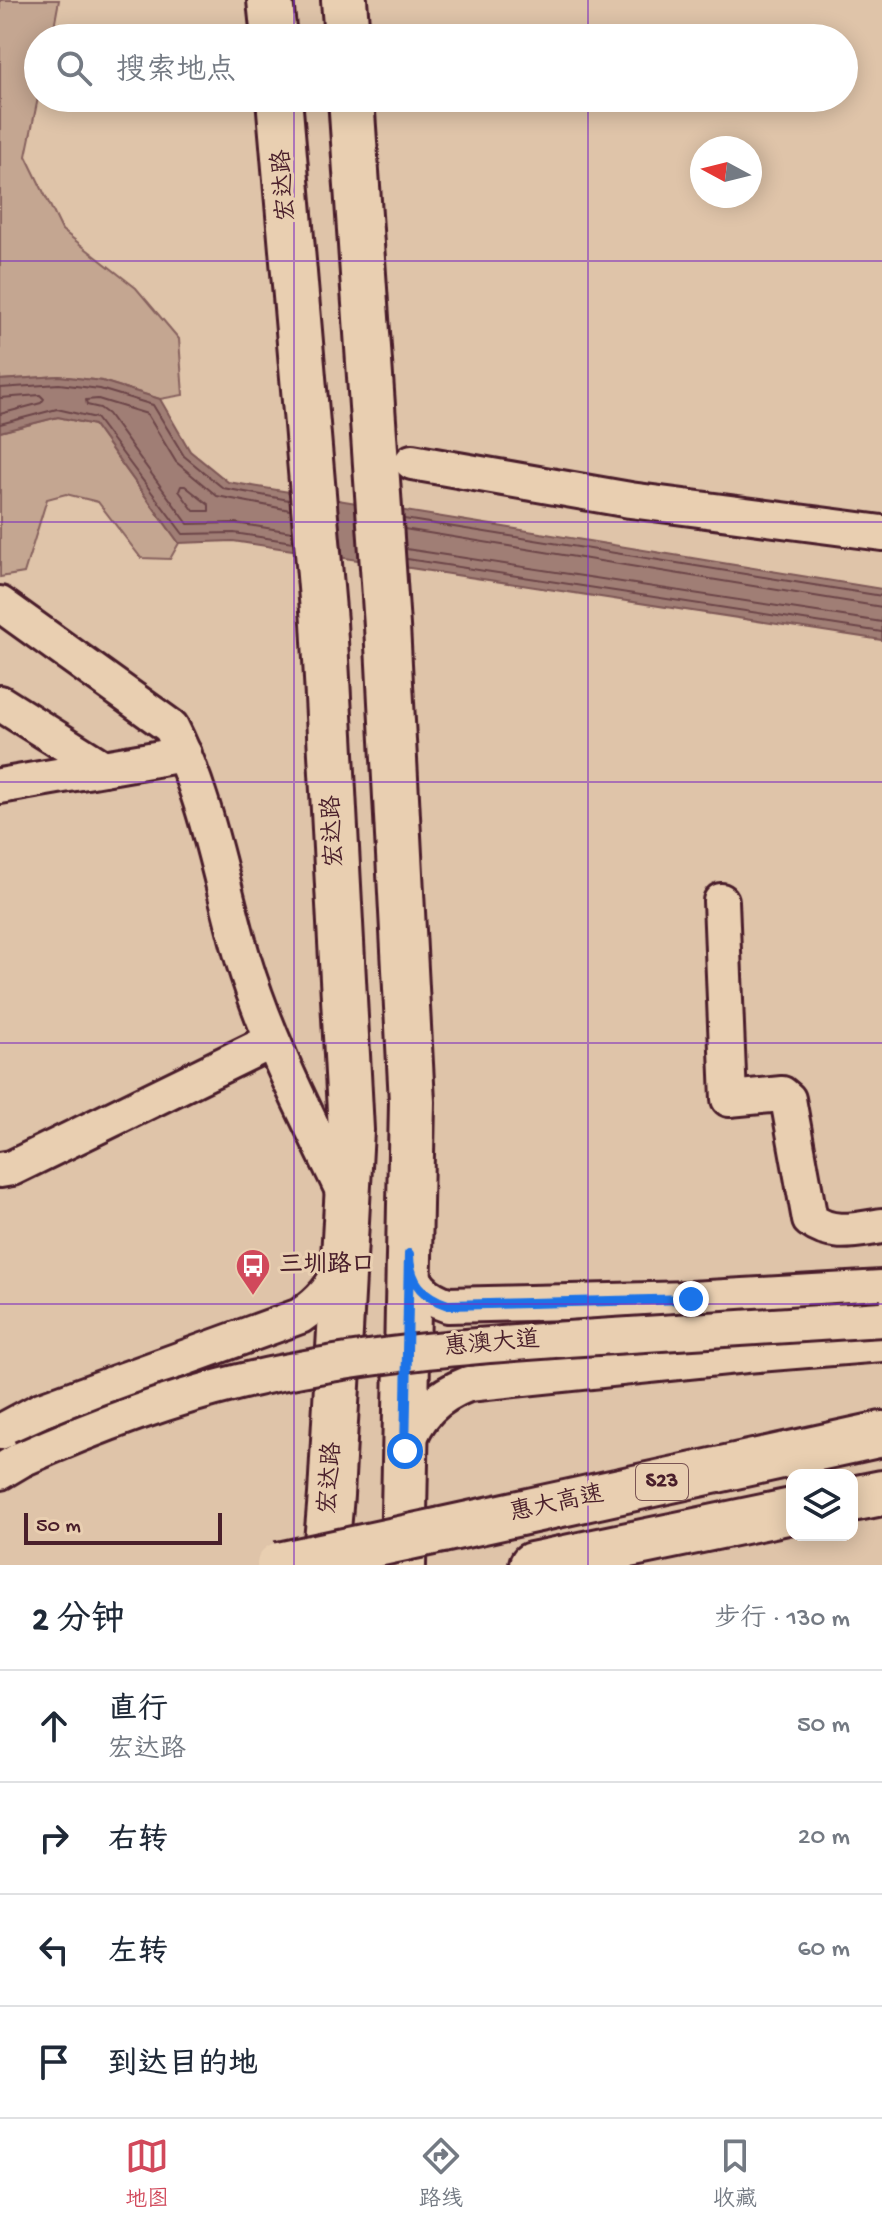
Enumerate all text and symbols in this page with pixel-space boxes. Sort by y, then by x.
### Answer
search box [24,24,858,112]
icon: search [52,46,96,90]
text: 搜索地点 [116,55,236,90]
north arrow [690,136,762,208]
street label: 宏达路 [266,148,304,222]
street label: 宏达路 [317,794,351,868]
bus stop icon: 三圳路口 [234,1247,272,1297]
place label: 三圳路口 [279,1250,375,1281]
route end [673,1281,709,1317]
street label: 惠澳大道 [443,1325,541,1364]
route start [387,1433,423,1469]
street label: 宏达路 [313,1441,349,1515]
road number: S23 [636,1464,688,1500]
map controls [786,1469,858,1541]
button: layers [786,1469,858,1541]
street label: 惠大高速 [507,1480,607,1529]
scale bar [24,1509,222,1545]
text: 50 m [36,1514,81,1540]
text: 2 分钟 [32,1602,125,1642]
text: 步行 · 130 m [714,1605,850,1636]
text: 直行 [108,1694,168,1729]
icon: ahead [32,1704,76,1748]
text: 50 m [797,1711,850,1742]
text: 宏达路 [108,1736,186,1767]
icon: right [32,1816,76,1860]
text: 20 m [798,1823,850,1854]
text: 右转 [108,1825,168,1860]
icon: left [32,1928,76,1972]
text: 60 m [797,1935,850,1966]
text: 左转 [108,1937,168,1972]
icon: arrive [32,2040,76,2084]
text: 到达目的地 [108,2049,258,2084]
tab: 地图 [125,2134,169,2214]
tab: 路线 [419,2134,463,2214]
tab: 收藏 [713,2134,757,2214]

